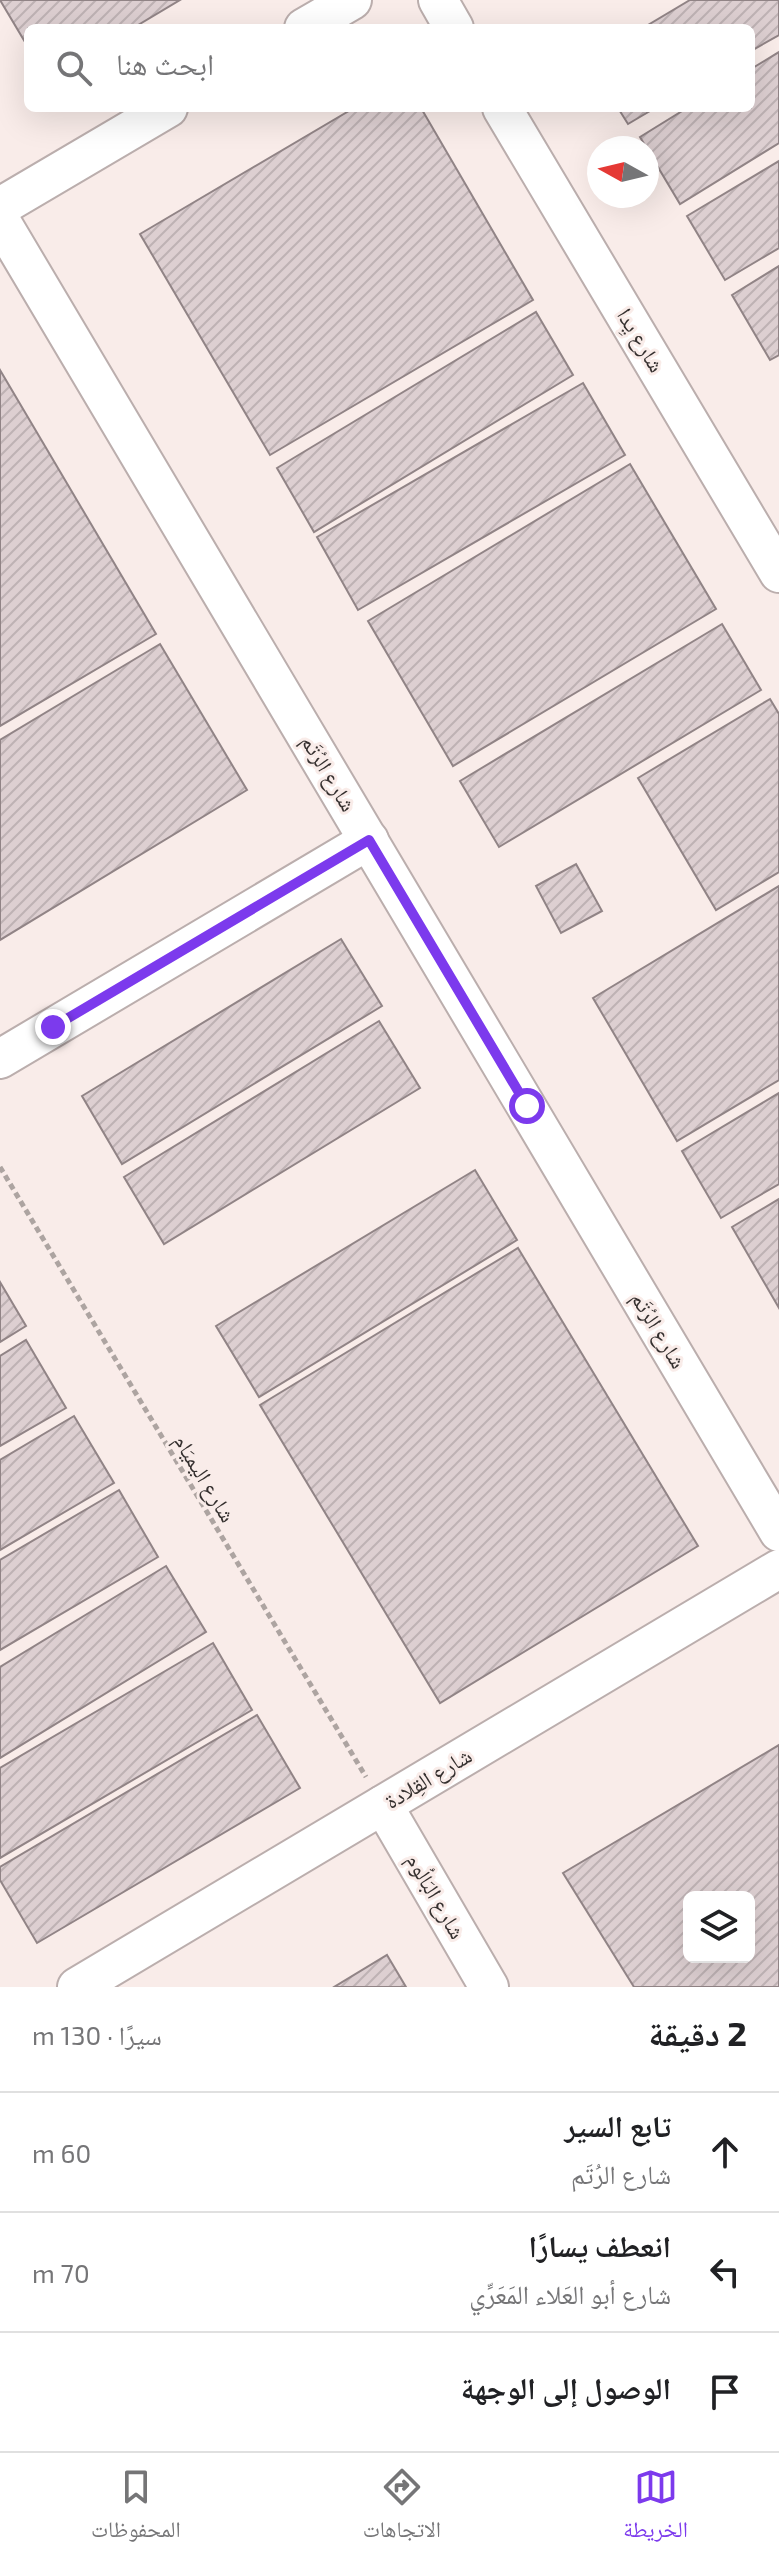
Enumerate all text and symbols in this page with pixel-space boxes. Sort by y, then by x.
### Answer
search box [24,24,755,112]
text: ابحث هنا [116,45,214,81]
icon: search [52,46,96,90]
north arrow [587,136,659,208]
street label: شارع يِدا [609,303,671,378]
street label: شارع الرُتَم [294,729,363,817]
route end [35,1009,71,1045]
route start [509,1088,545,1124]
street label: شارع الرُتَم [624,1286,693,1374]
street label: شارع اليميَام [167,1429,242,1528]
street label: شارع القِلادة [379,1741,477,1815]
street label: شارع البَالُوم [399,1848,472,1944]
map controls [683,1891,755,1963]
button: layers [683,1891,755,1963]
text: 2 دقيقة [648,2012,747,2053]
text: سيرًا · 130 m [32,2019,162,2050]
text: تابع السير [564,2107,671,2143]
icon: ahead [703,2130,747,2174]
text: 60 m [32,2137,91,2168]
text: شارع الرُتَم [571,2158,671,2189]
text: انعطف يسارًا [529,2227,671,2263]
icon: left [703,2250,747,2294]
text: 70 m [32,2257,90,2288]
text: شارع أبو العَلاء المَعَرِّي [469,2278,671,2309]
text: الوصول إلى الوجهة [461,2369,671,2405]
icon: arrive [703,2370,747,2414]
tab: المحفوظات [91,2465,181,2551]
tab: الاتجاهات [363,2465,441,2551]
tab: الخريطة [623,2465,688,2551]

